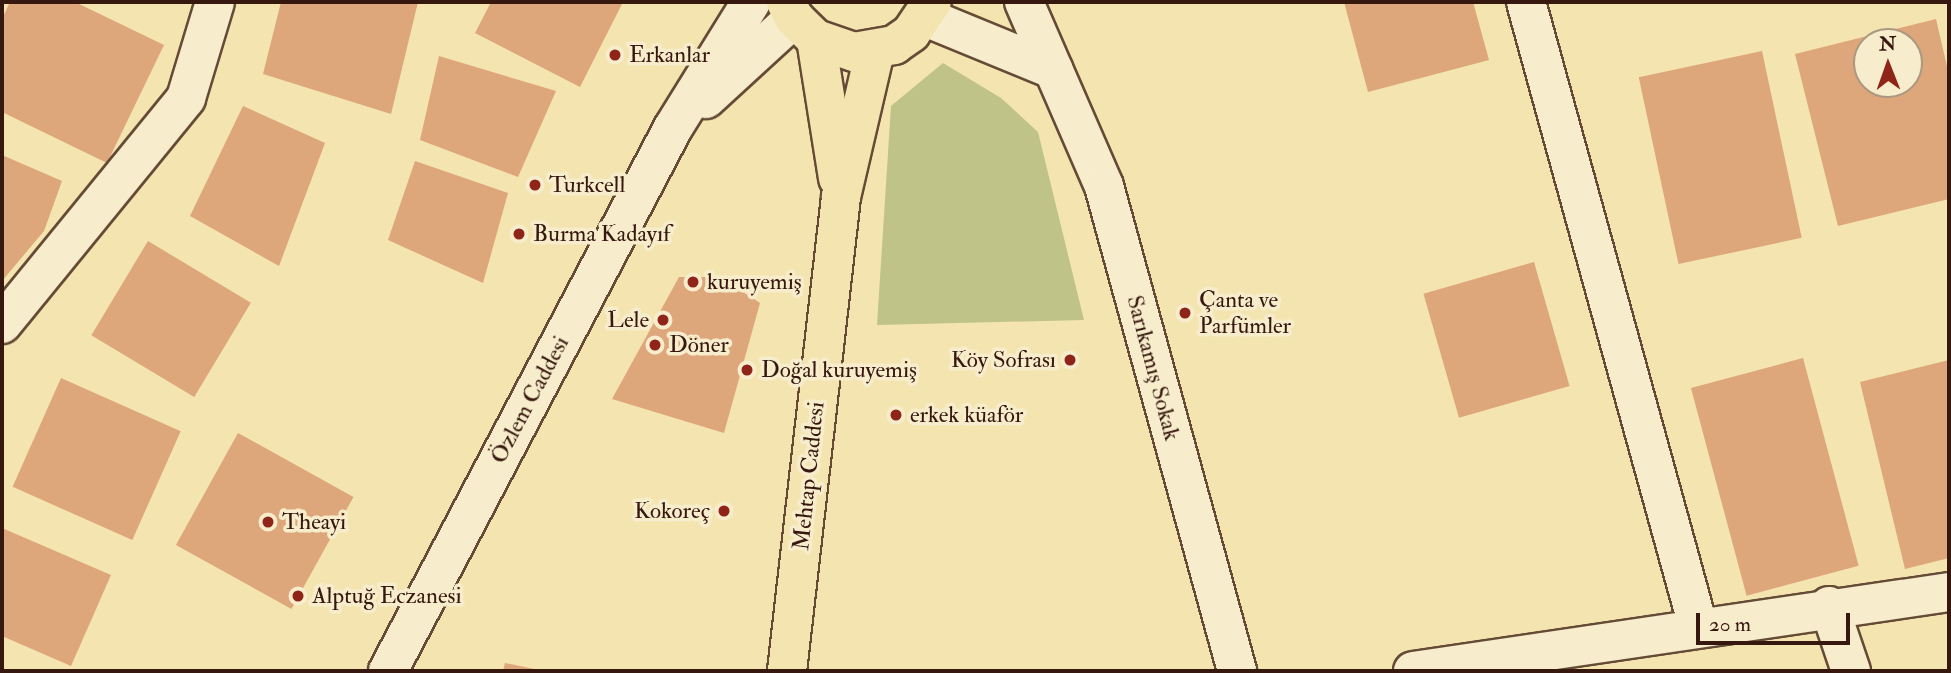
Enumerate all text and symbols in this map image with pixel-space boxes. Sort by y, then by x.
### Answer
north arrow [1853,28,1923,98]
text: N [1879,32,1896,56]
place label: Erkanlar [629,41,710,69]
marker: Erkanlar [607,47,623,63]
place label: Turkcell [549,171,625,199]
marker: Turkcell [527,177,543,193]
place label: Burma Kadayıf [533,220,670,248]
marker: Burma Kadayıf [511,226,527,242]
place label: kuruyemiş [707,268,802,296]
marker: kuruyemiş [685,274,701,290]
place label: Çanta ve Parfümler [1199,286,1291,340]
street label: Sarıkamış Sokak [1120,292,1186,444]
marker: Çanta ve Parfümler [1177,305,1193,321]
place label: Lele [607,306,649,334]
marker: Lele [655,312,671,328]
place label: Döner [669,331,729,359]
street label: Özlem Caddesi [485,332,575,468]
marker: Döner [647,337,663,353]
place label: Köy Sofrası [951,346,1056,374]
marker: Köy Sofrası [1062,352,1078,368]
place label: Doğal kuruyemiş [761,356,917,384]
marker: Doğal kuruyemiş [739,362,755,378]
street label: Mehtap Caddesi [787,400,831,552]
place label: erkek küaför [910,401,1023,429]
marker: erkek küaför [888,407,904,423]
place label: Kokoreç [634,497,710,525]
marker: Kokoreç [716,503,732,519]
place label: Theayi [282,508,346,536]
marker: Theayi [260,514,276,530]
place label: Alptuğ Eczanesi [312,582,462,610]
marker: Alptuğ Eczanesi [290,588,306,604]
scale bar [1699,600,1853,644]
text: 20 m [1709,611,1751,638]

